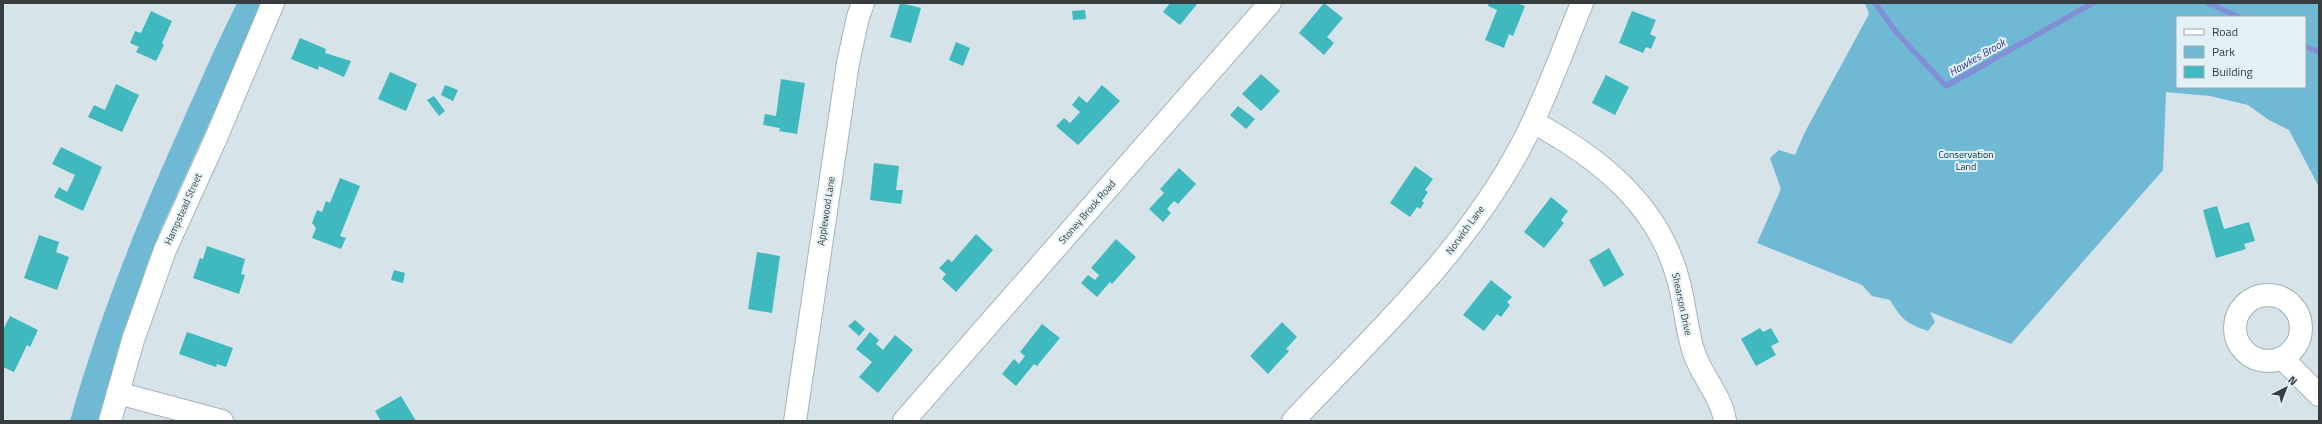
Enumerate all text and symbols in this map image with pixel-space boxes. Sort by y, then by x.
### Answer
legend [2176,16,2306,88]
text: Road [2212,22,2238,41]
water label: Hawkes Brook [1946,34,2009,80]
text: Park [2212,42,2235,61]
text: Building [2212,62,2253,81]
park label: Conservation Land [1938,147,1994,174]
street label: Hampstead Street [161,170,206,247]
street label: Applewood Lane [813,175,839,247]
street label: Stoney Brook Road [1055,177,1119,247]
street label: Norwich Lane [1442,202,1488,258]
street label: Shearson Drive [1668,271,1696,337]
north arrow [2266,368,2306,408]
text: N [2285,372,2301,389]

